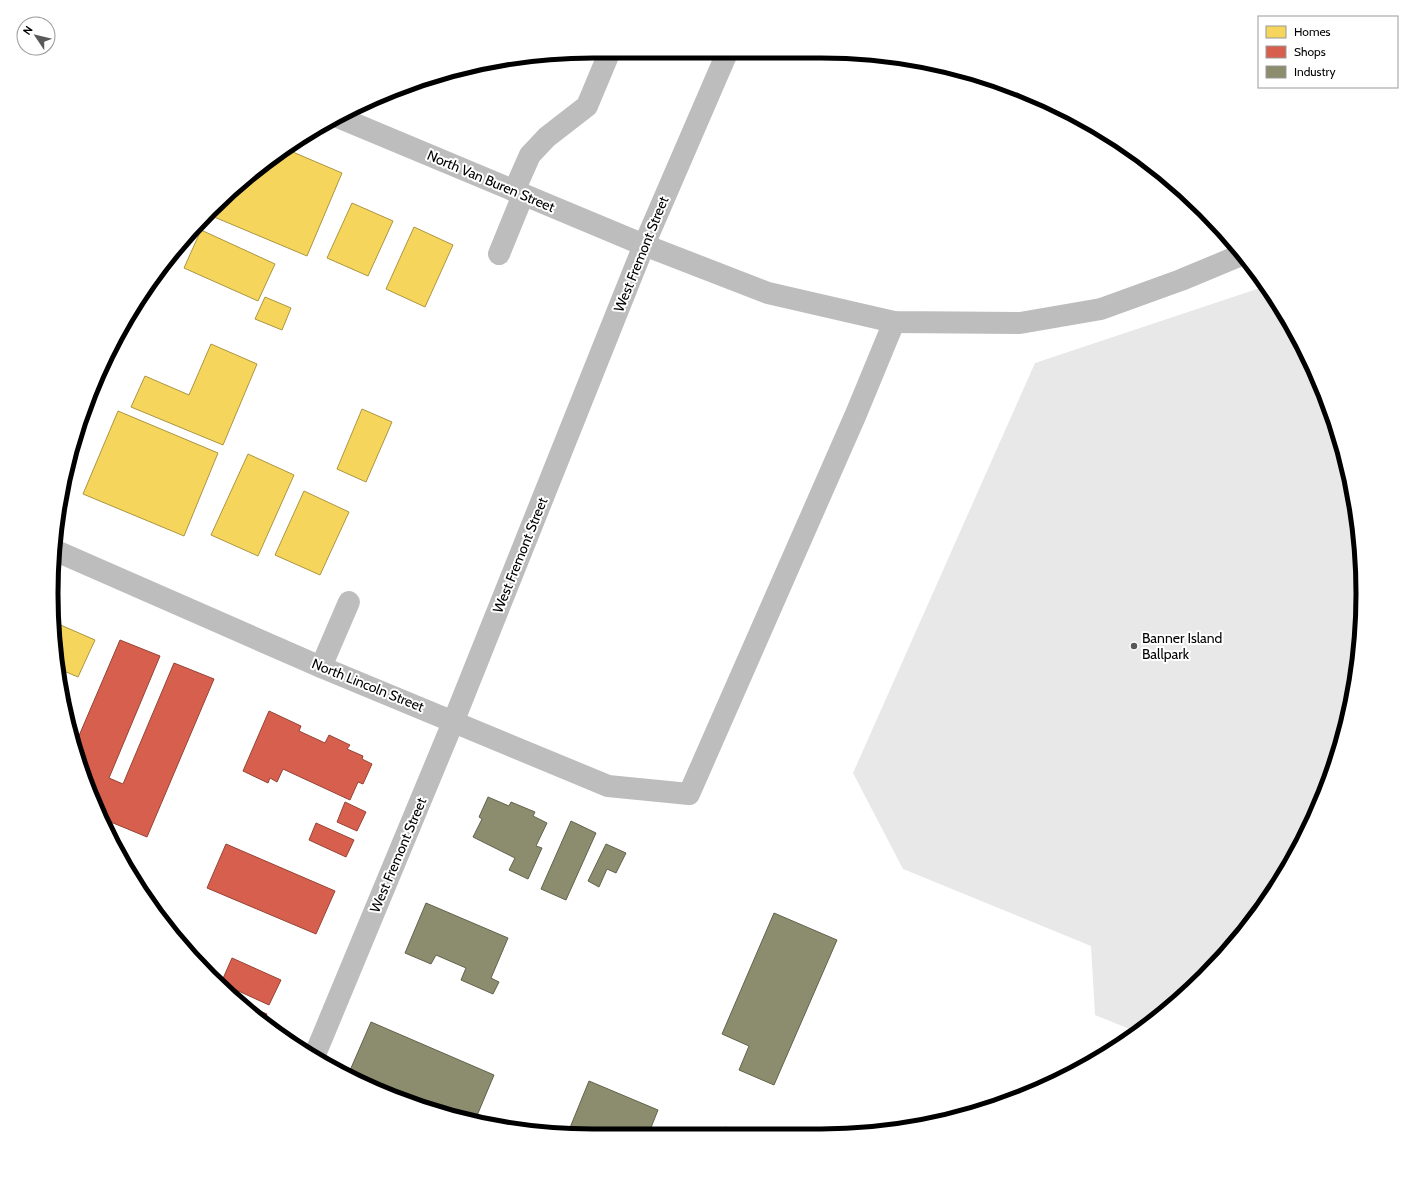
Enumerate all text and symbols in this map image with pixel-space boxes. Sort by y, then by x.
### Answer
north arrow [16,16,56,56]
legend [1258,16,1398,88]
text: N [20,23,36,37]
text: Homes [1294,24,1331,39]
text: Shops [1294,44,1326,59]
text: Industry [1294,64,1335,79]
street label: North Van Buren Street [424,146,558,216]
street label: West Fremont Street [610,193,673,314]
street label: West Fremont Street [489,494,552,615]
place label: Banner Island Ballpark [1142,629,1222,663]
marker: Banner Island Ballpark [1129,641,1139,651]
street label: North Lincoln Street [309,654,427,716]
street label: West Fremont Street [366,795,430,915]

